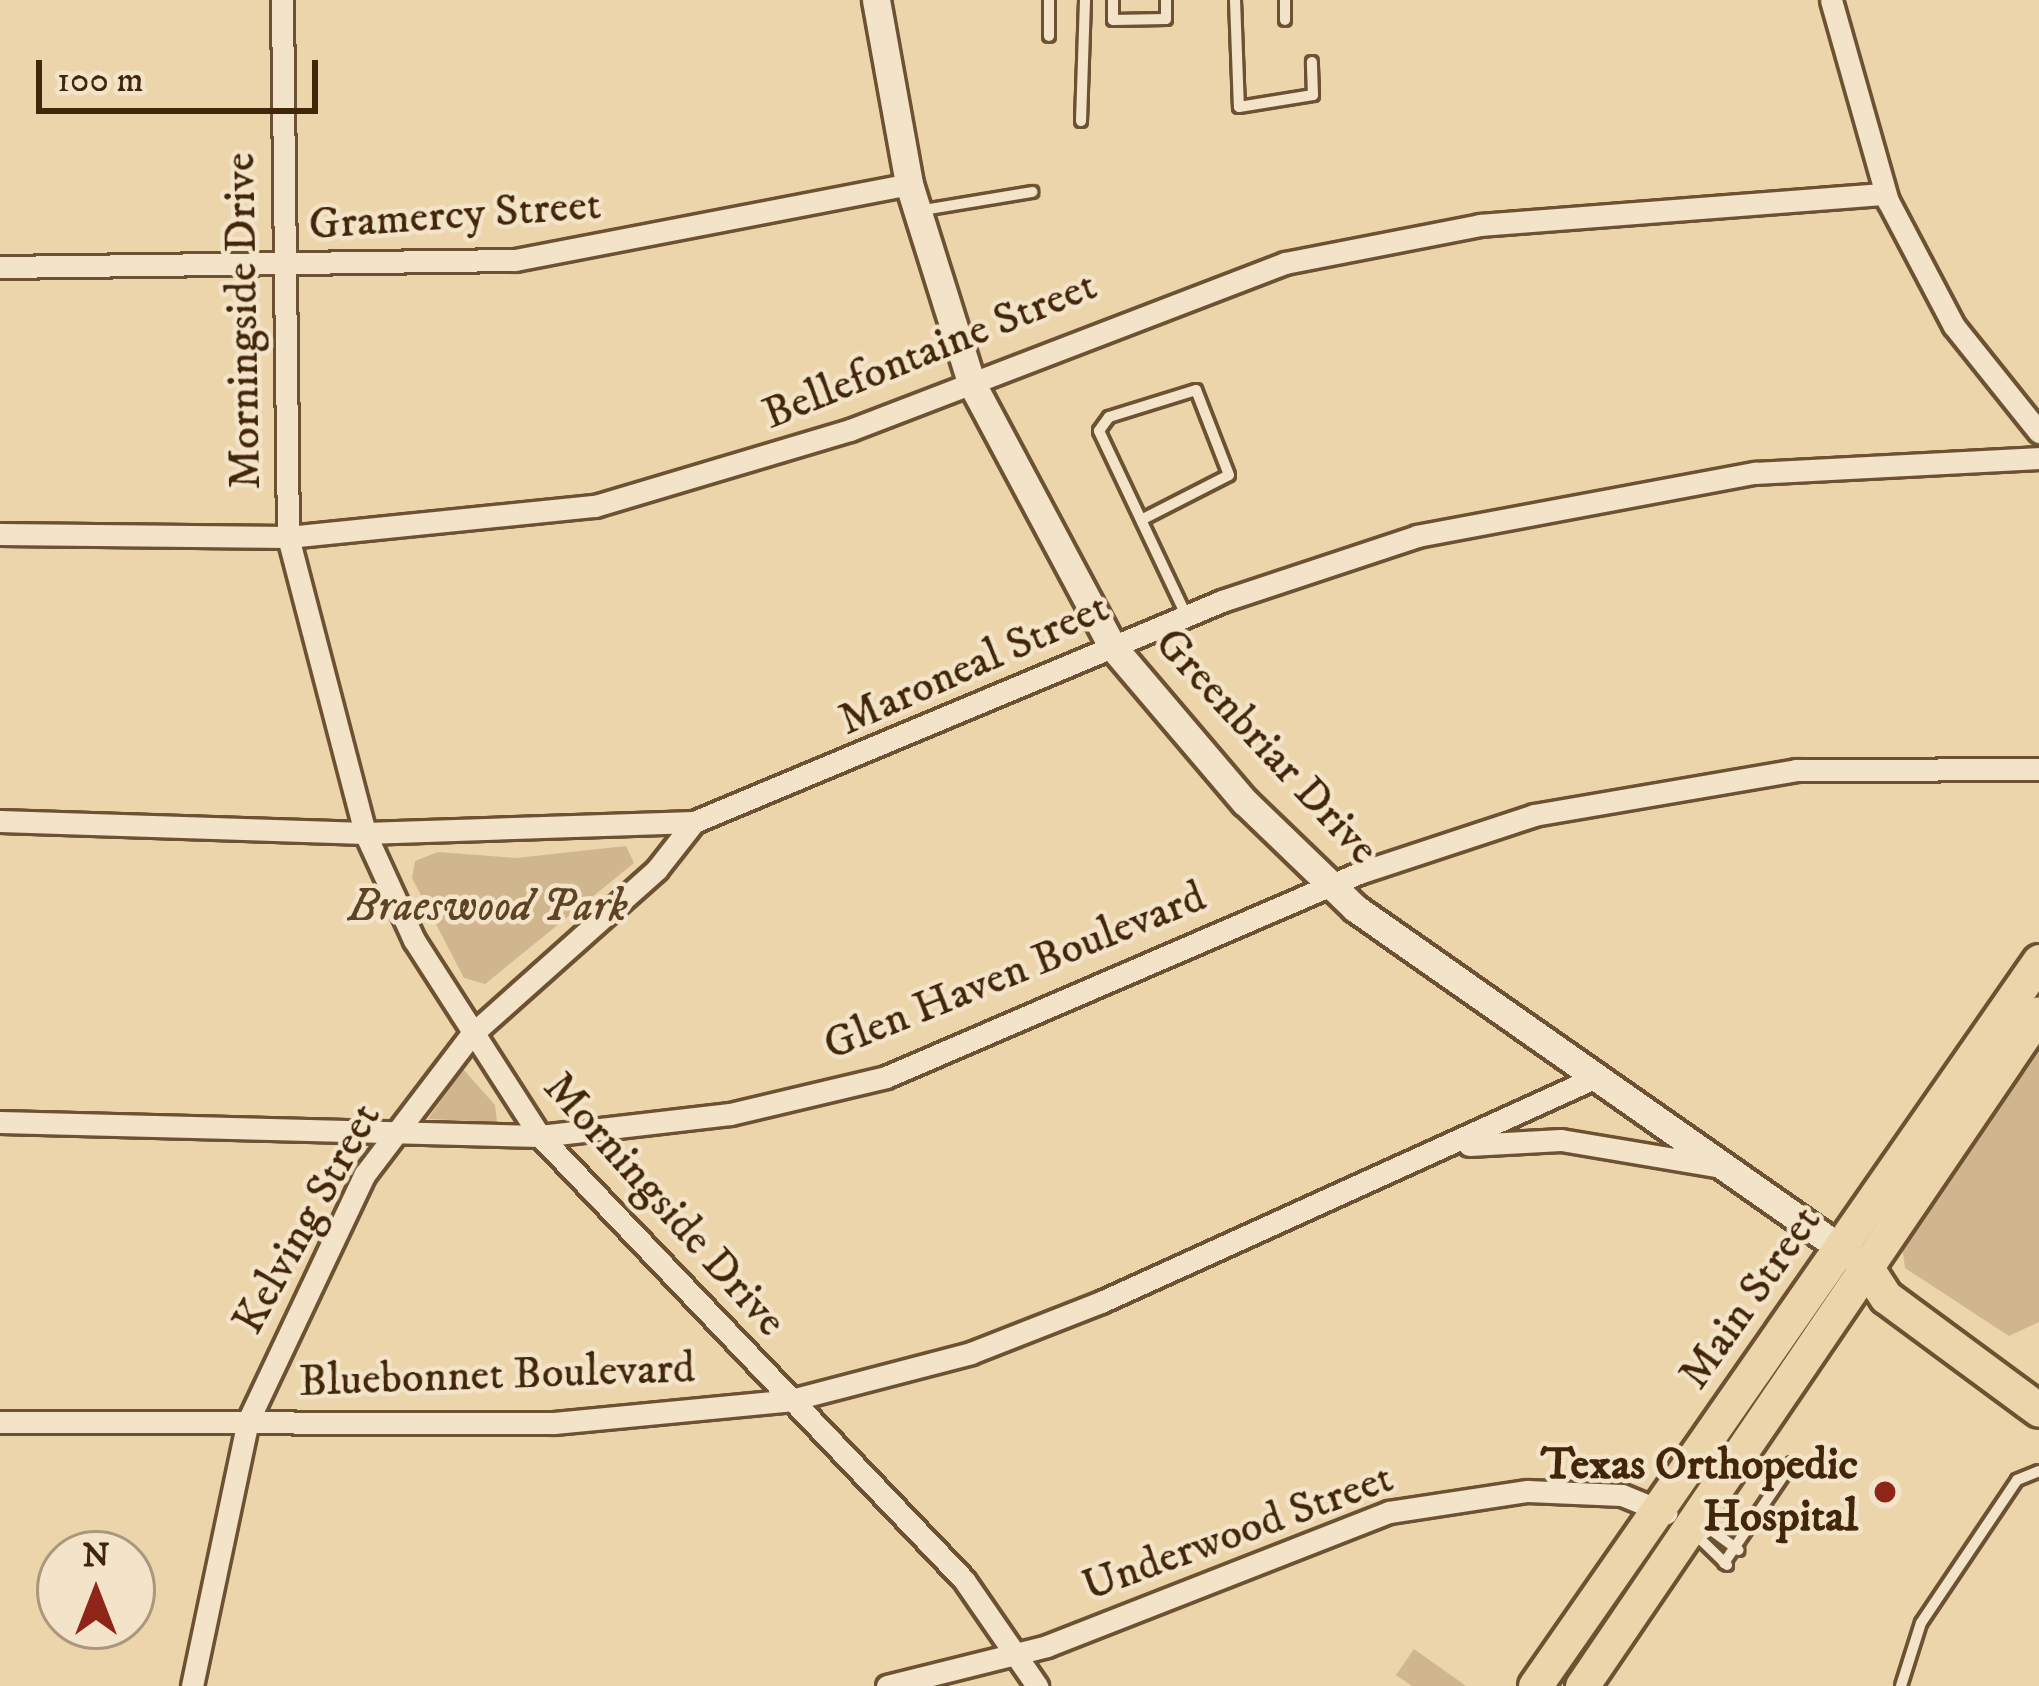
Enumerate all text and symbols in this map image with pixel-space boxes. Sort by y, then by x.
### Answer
scale bar [42,36,324,110]
text: 100 m [57,58,144,103]
street label: Morningside Drive [214,152,274,490]
street label: Gramercy Street [307,179,603,253]
street label: Bellefontaine Street [755,259,1105,443]
street label: Maroneal Street [831,581,1117,749]
street label: Greenbriar Drive [1143,617,1389,877]
street label: Glen Haven Boulevard [816,871,1214,1073]
park label: Braeswood Park [348,881,628,935]
street label: Morningside Drive [531,1062,797,1348]
street label: Kelving Street [222,1094,394,1344]
street label: Main Street [1668,1196,1834,1400]
street label: Bluebonnet Boulevard [298,1342,696,1410]
place label: Texas Orthopedic Hospital [1541,1439,1858,1545]
street label: Underwood Street [1075,1452,1401,1614]
marker: Texas Orthopedic Hospital [1869,1476,1901,1508]
north arrow [36,1530,156,1650]
text: N [82,1536,110,1577]

